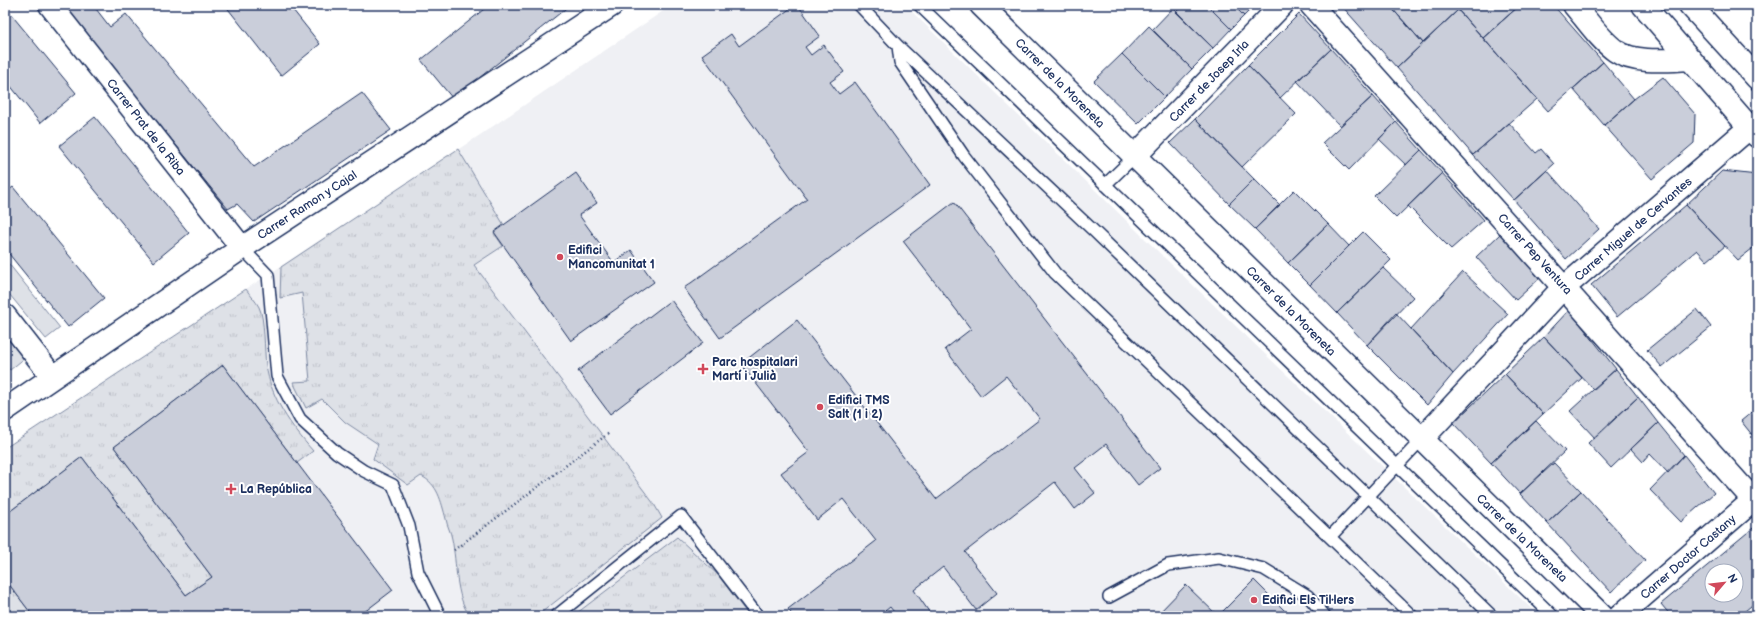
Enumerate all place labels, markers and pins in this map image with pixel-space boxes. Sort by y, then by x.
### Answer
place label: Edifici Mancomunitat 1 [568,243,655,272]
marker: Edifici Mancomunitat 1 [555,252,565,262]
place label: Parc hospitalari Martí i Julià [712,355,798,384]
marker: Parc hospitalari Martí i Julià [697,363,709,375]
place label: Edifici TMS Salt (1 i 2) [828,393,890,422]
marker: Edifici TMS Salt (1 i 2) [815,402,825,412]
place label: La República [240,482,312,497]
marker: La República [225,483,237,495]
place label: Edifici Els Til·lers [1262,593,1354,608]
marker: Edifici Els Til·lers [1249,595,1259,605]

